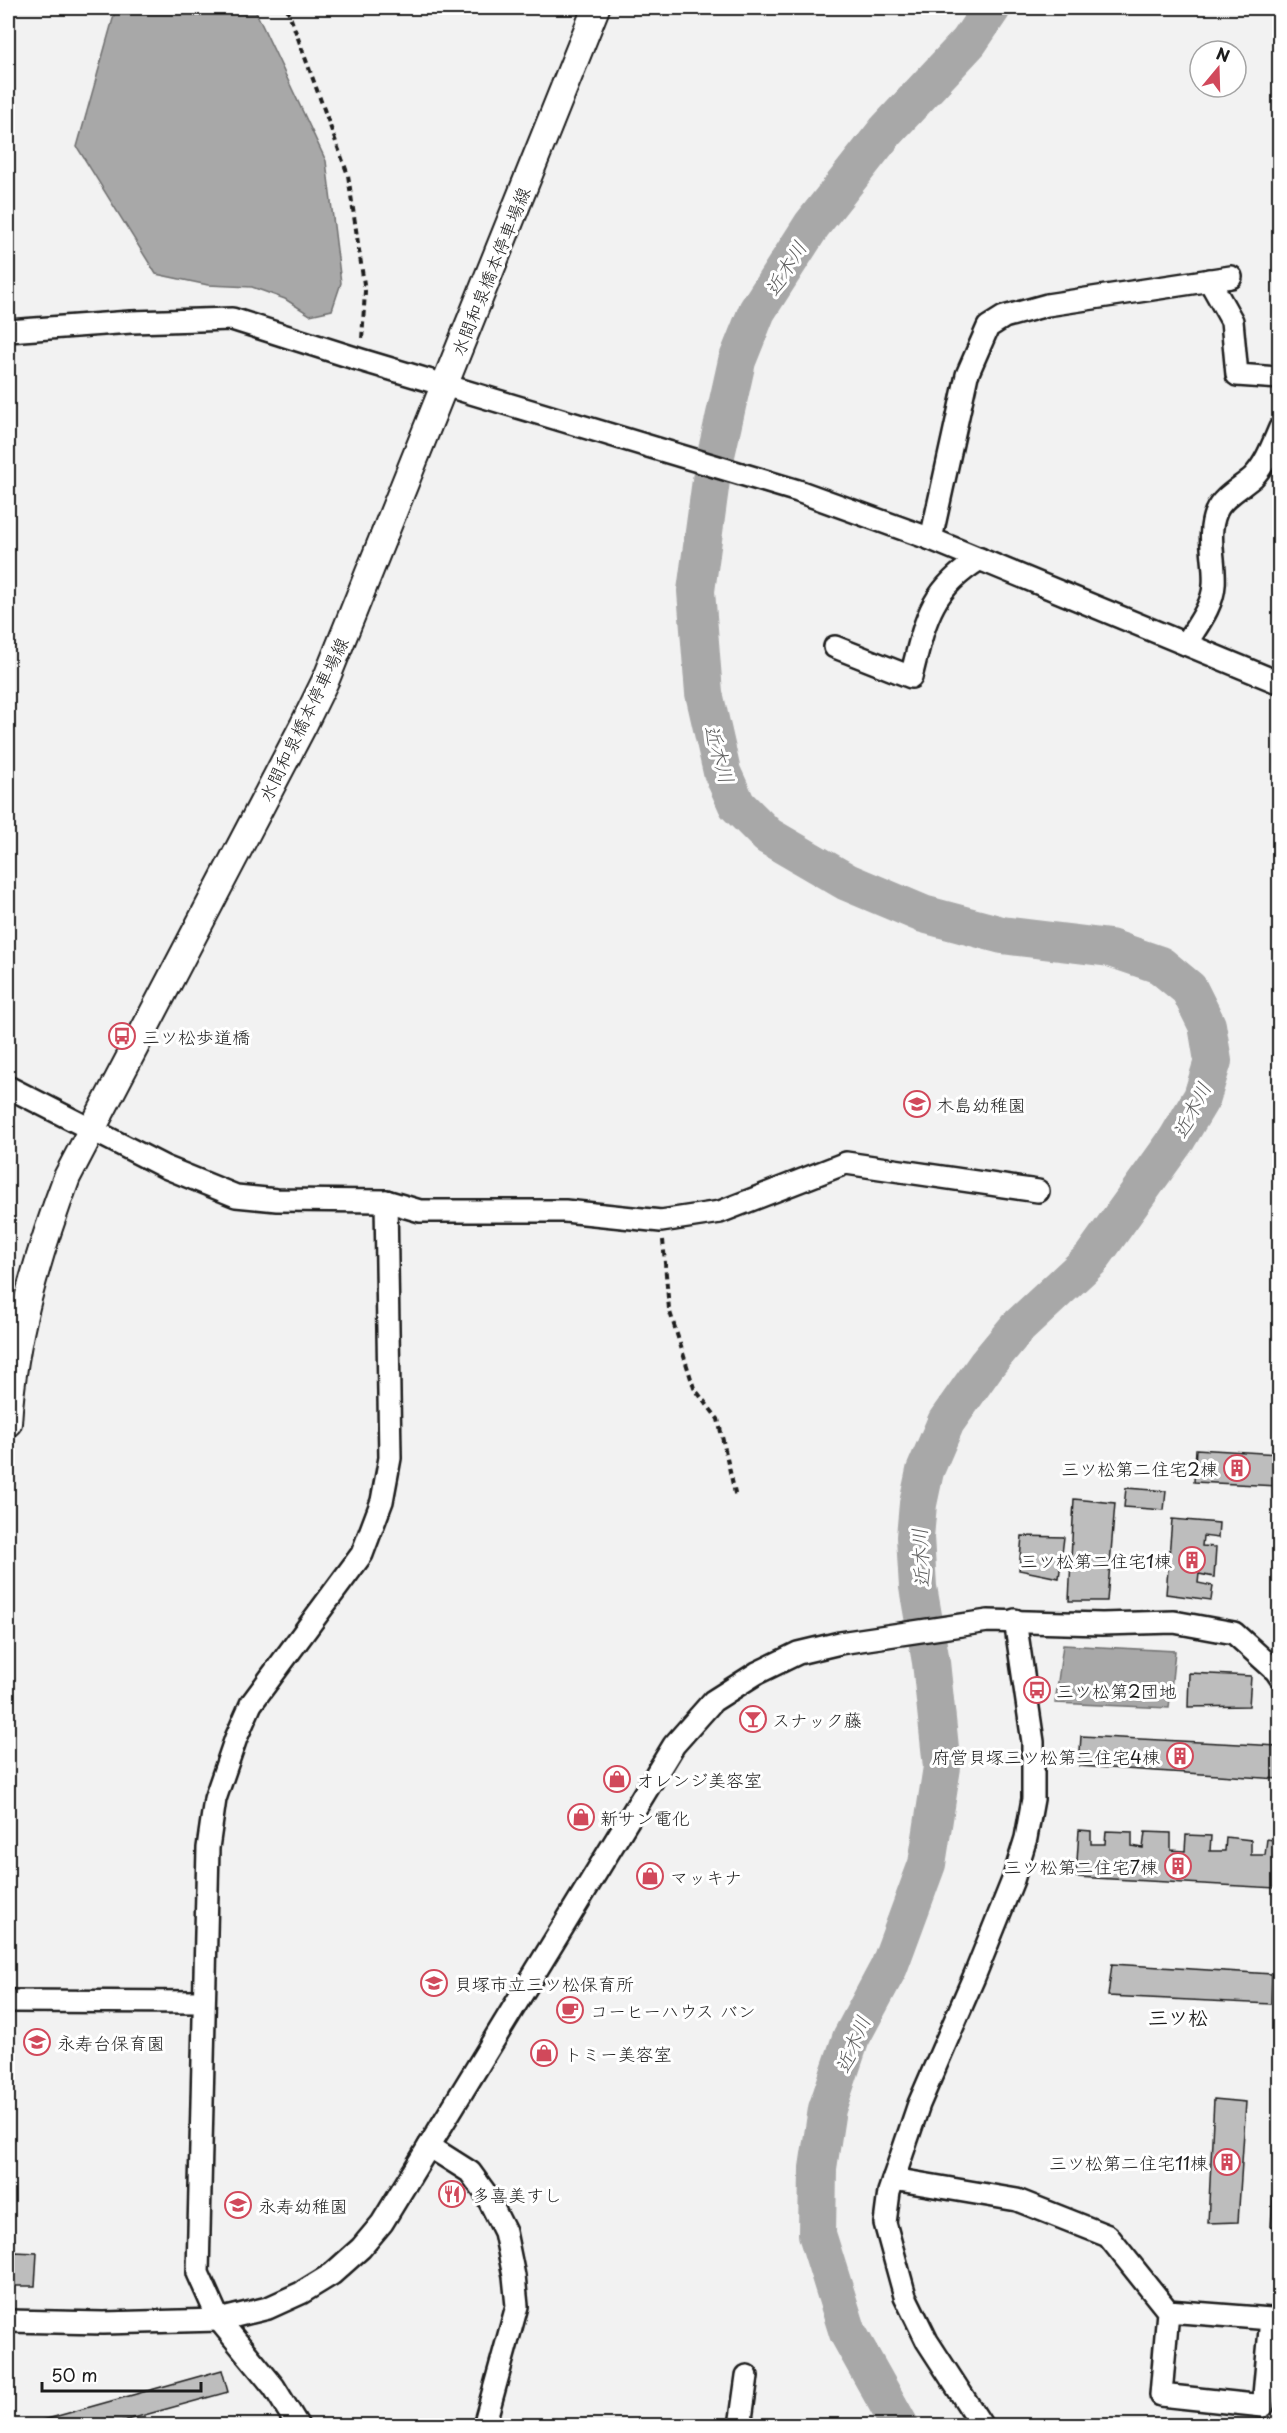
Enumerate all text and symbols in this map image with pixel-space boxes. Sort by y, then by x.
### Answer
north arrow [1188,39,1248,99]
text: N [1213,40,1233,67]
street label: 水間和泉橋本停車場線 [444,182,536,360]
water label: 近木川 [756,235,814,301]
street label: 水間和泉橋本停車場線 [251,632,355,806]
water label: 近木川 [697,721,743,787]
bus stop icon: 三ツ松歩道橋 [107,1021,137,1051]
place label: 三ツ松歩道橋 [142,1023,250,1050]
water label: 近木川 [1164,1076,1218,1144]
school or university icon: 木島幼稚園 [902,1089,932,1119]
place label: 木島幼稚園 [936,1091,1026,1118]
building icon: 三ツ松第二住宅2棟 [1222,1453,1252,1483]
place label: 三ツ松第二住宅2棟 [1061,1455,1218,1482]
water label: 近木川 [903,1527,937,1589]
building icon: 三ツ松第二住宅1棟 [1177,1545,1207,1575]
place label: 三ツ松第二住宅1棟 [1020,1547,1172,1574]
bus stop icon: 三ツ松第2団地 [1022,1675,1052,1705]
place label: 三ツ松第2団地 [1056,1677,1177,1704]
bar icon: スナック藤 [738,1704,768,1734]
place label: スナック藤 [772,1706,862,1733]
building icon: 府営貝塚三ツ松第二住宅4棟 [1165,1741,1195,1771]
place label: 府営貝塚三ツ松第二住宅4棟 [932,1743,1160,1770]
shop icon: オレンジ美容室 [602,1764,632,1794]
place label: オレンジ美容室 [636,1766,762,1793]
shop icon: 新サン電化 [566,1802,596,1832]
place label: 新サン電化 [600,1804,690,1831]
building icon: 三ツ松第二住宅7棟 [1163,1851,1193,1881]
place label: 三ツ松第二住宅7棟 [1004,1853,1158,1880]
shop icon: マッキナ [635,1861,665,1891]
place label: マッキナ [670,1863,742,1890]
school or university icon: 貝塚市立三ツ松保育所 [419,1968,449,1998]
place label: 貝塚市立三ツ松保育所 [454,1970,634,1997]
cafe icon: コーヒーハウス バン [555,1995,585,2025]
place label: コーヒーハウス バン [590,1997,756,2024]
district label: 三ツ松 [1148,2002,1208,2032]
water label: 近木川 [826,2011,878,2077]
school or university icon: 永寿台保育園 [22,2027,52,2057]
place label: 永寿台保育園 [57,2029,165,2056]
shop icon: トミー美容室 [529,2038,559,2068]
place label: トミー美容室 [564,2040,672,2067]
building icon: 三ツ松第二住宅11棟 [1212,2147,1242,2177]
place label: 三ツ松第二住宅11棟 [1049,2149,1208,2176]
restaurant icon: 多喜美すし [437,2179,467,2209]
place label: 多喜美すし [472,2181,562,2208]
school or university icon: 永寿幼稚園 [223,2190,253,2220]
place label: 永寿幼稚園 [258,2192,348,2219]
scale bar [42,2355,201,2393]
text: 50 m [51,2361,98,2388]

